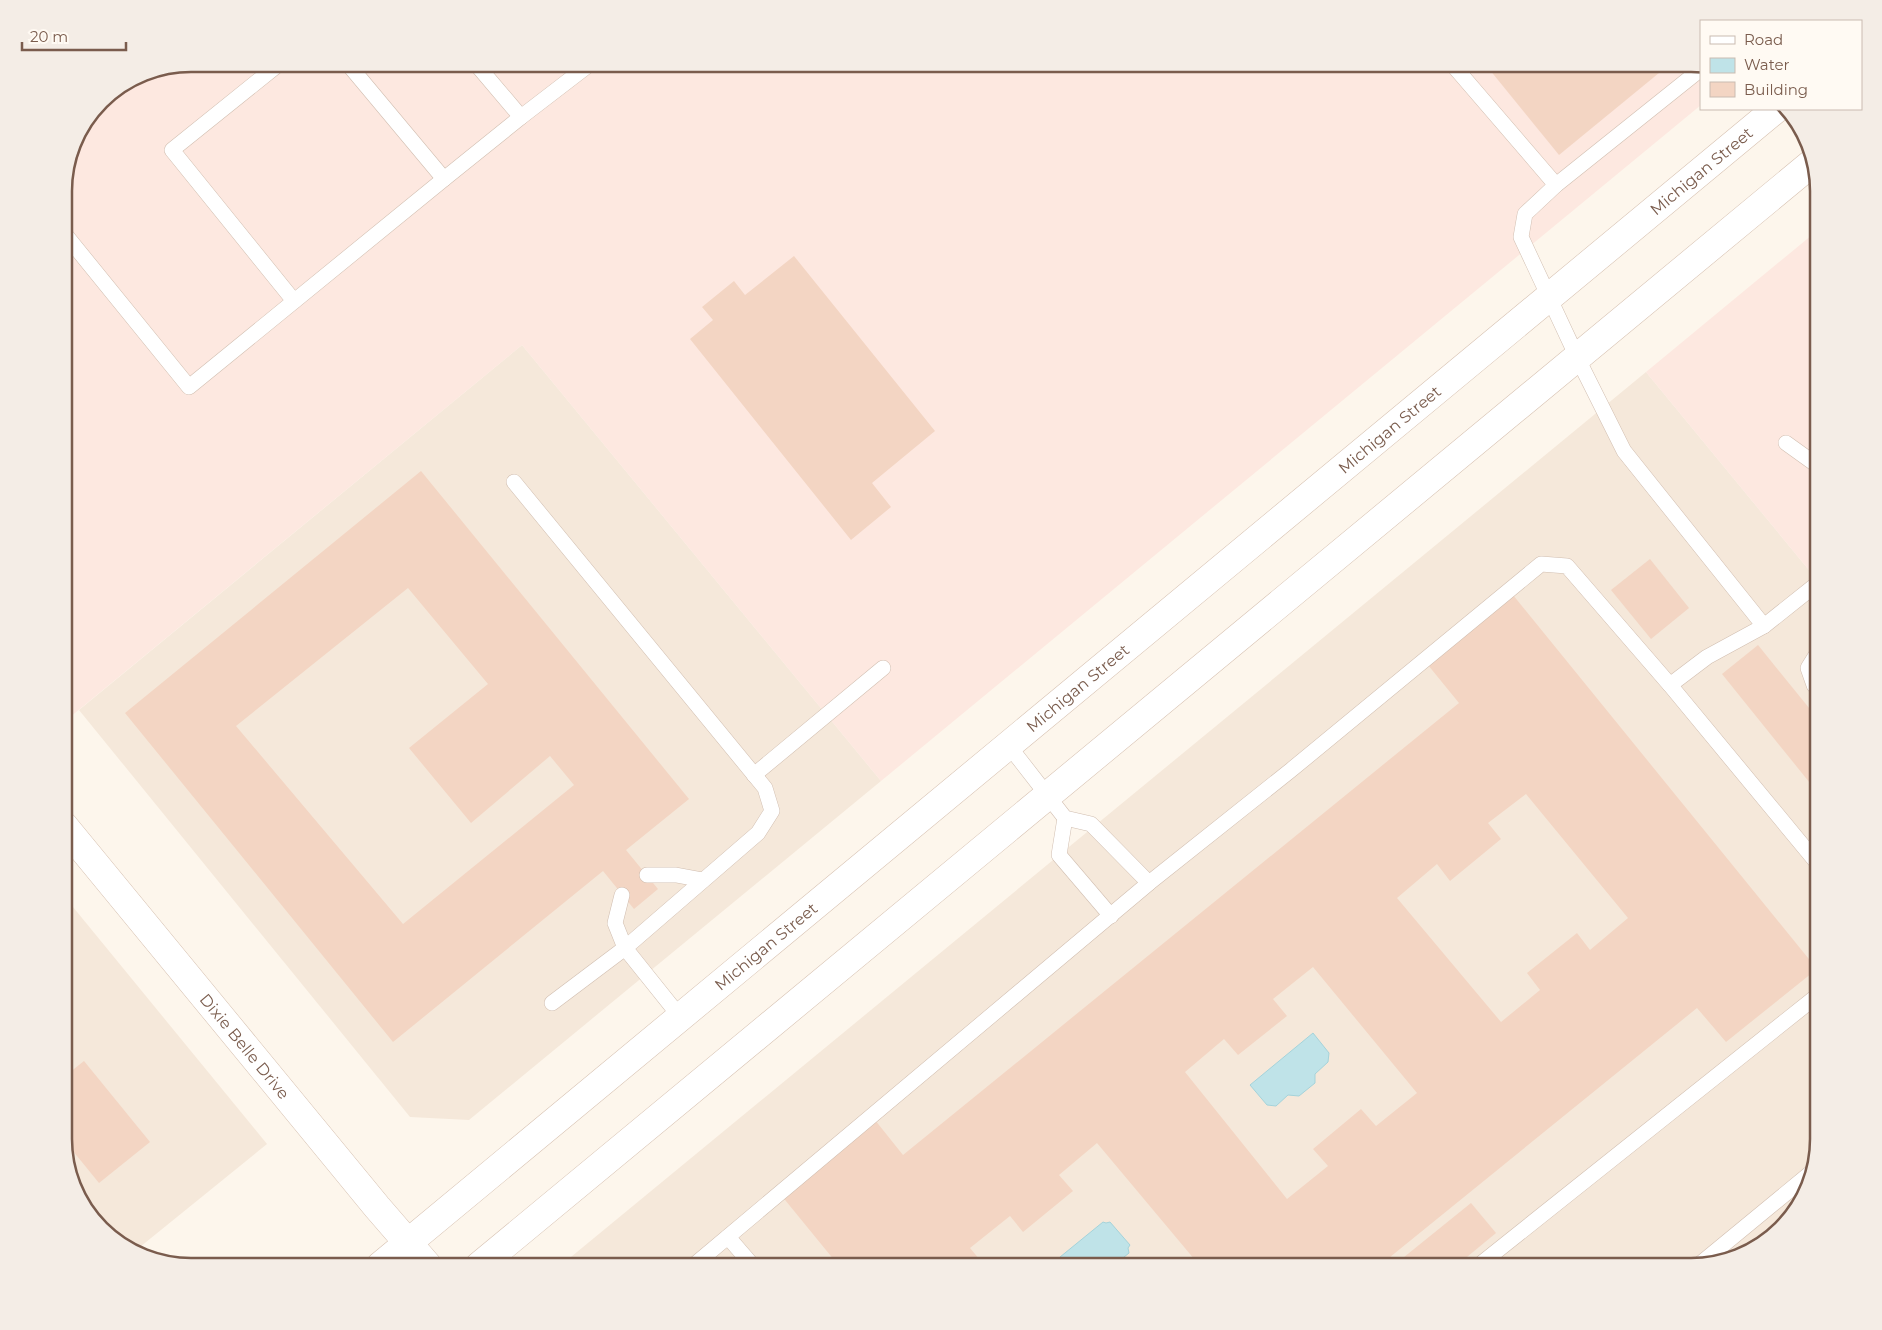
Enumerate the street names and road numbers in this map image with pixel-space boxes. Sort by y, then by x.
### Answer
street label: Michigan Street [1646,123,1757,219]
street label: Michigan Street [1334,381,1445,477]
street label: Michigan Street [1022,640,1133,736]
street label: Michigan Street [711,898,821,994]
street label: Dixie Belle Drive [196,990,294,1103]

